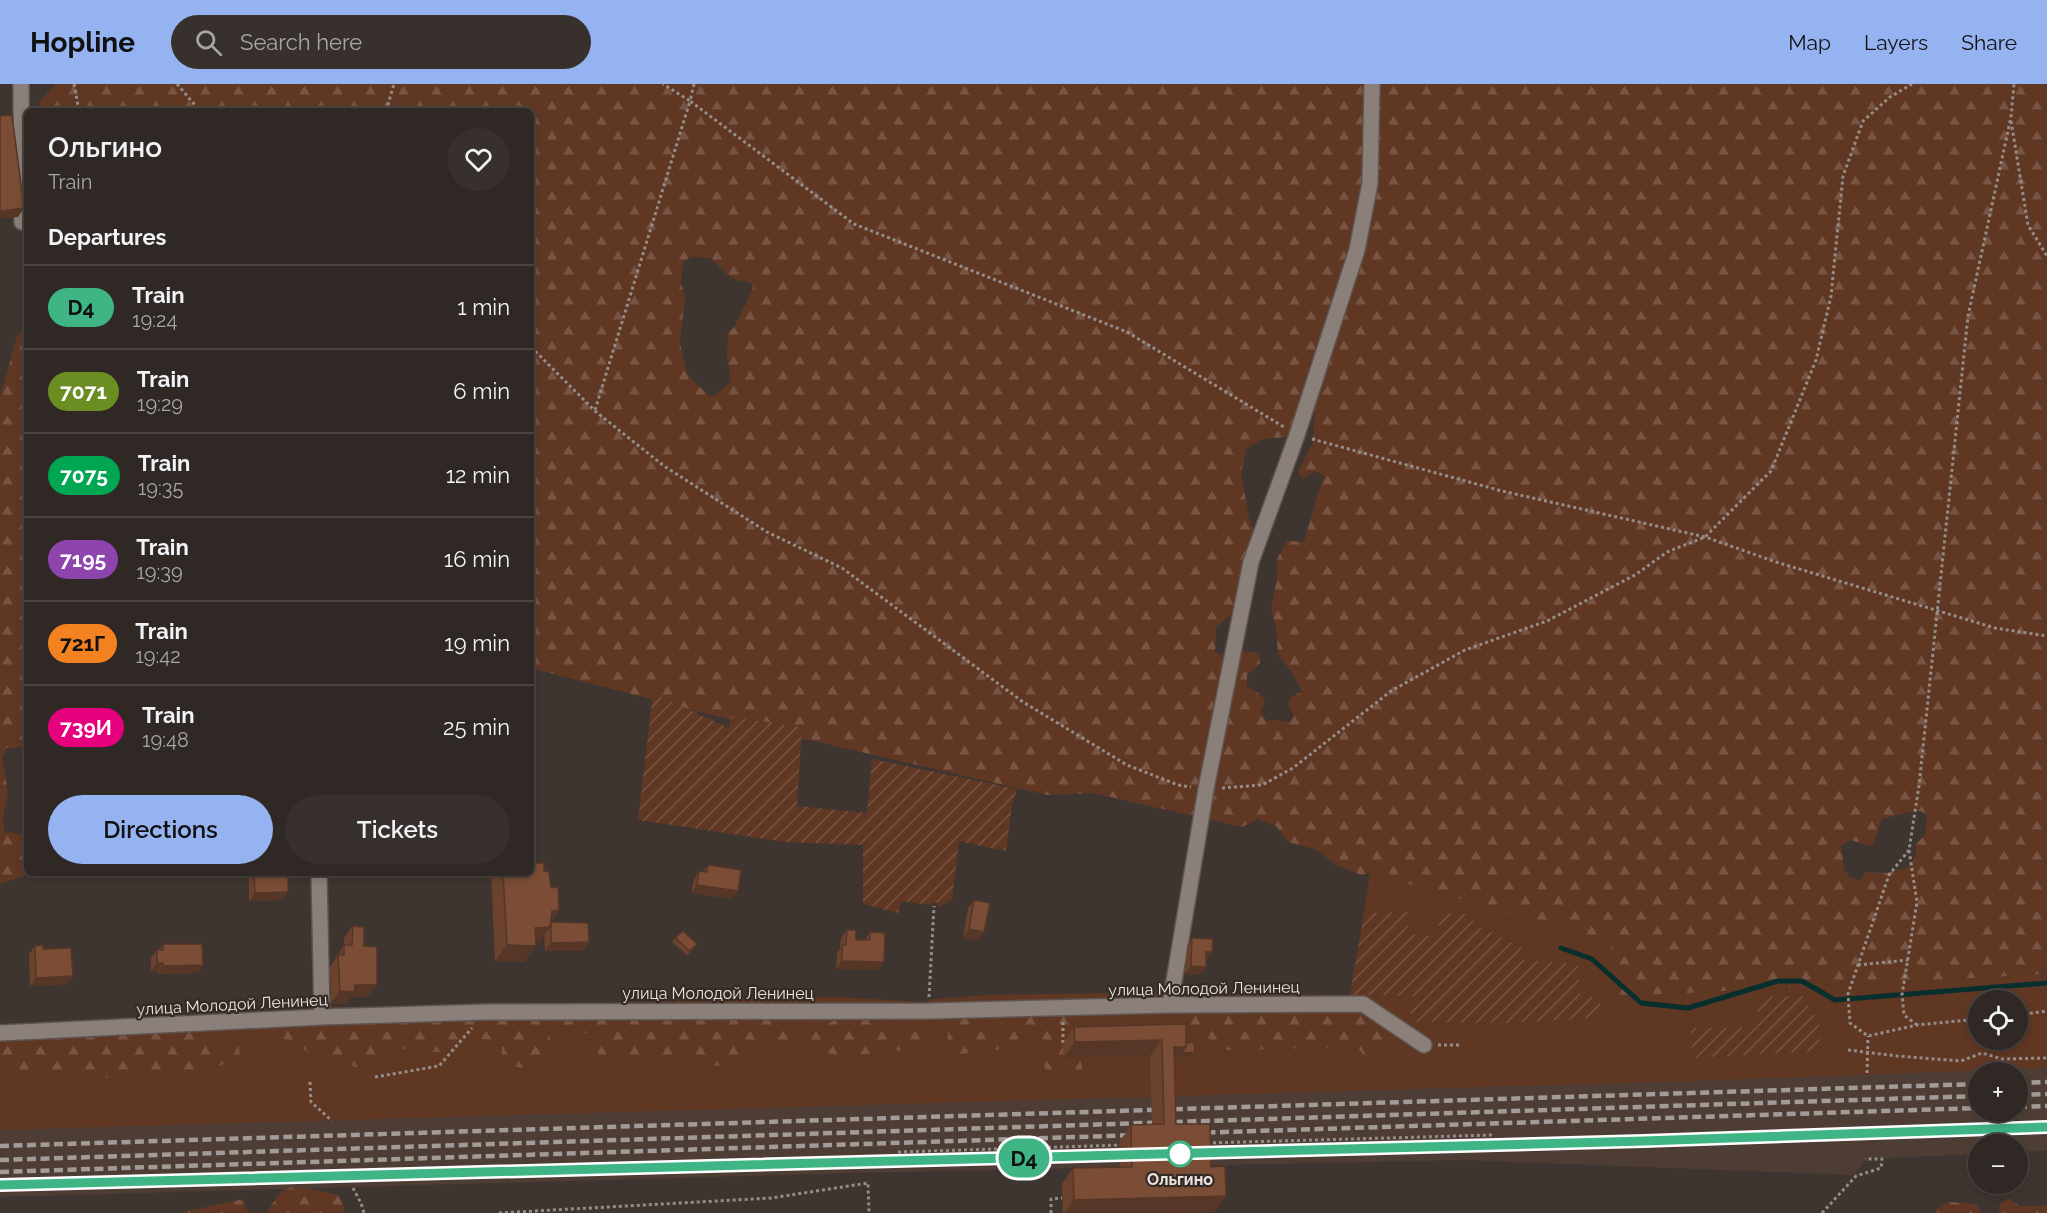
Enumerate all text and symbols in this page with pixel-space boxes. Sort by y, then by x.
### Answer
search box [171,15,591,69]
text: Hopline [30,26,135,59]
icon: search [192,26,225,59]
text: Search here [240,29,362,55]
text: Map [1788,30,1831,55]
text: Layers [1864,30,1928,55]
text: Share [1961,30,2017,55]
button: heart [447,128,510,191]
text: Ольгино [48,131,162,164]
text: Train [48,170,92,194]
text: Departures [48,224,166,250]
text: Train [132,282,185,308]
text: 1 min [457,294,510,320]
text: D4 [67,295,95,320]
text: 19:24 [132,308,177,332]
text: Train [137,366,189,392]
text: 6 min [453,378,510,404]
text: 7071 [60,379,107,404]
text: 19:29 [137,392,183,416]
text: Train [138,450,190,476]
text: 12 min [446,462,510,488]
text: 7075 [60,463,108,488]
text: 19:35 [138,476,183,500]
text: Train [136,534,189,560]
text: 16 min [444,546,510,572]
text: 7195 [60,547,106,572]
text: 19:39 [136,560,183,584]
text: Train [135,618,188,644]
text: 19 min [444,630,510,656]
text: 721Г [60,631,105,656]
text: 19:42 [135,644,181,668]
text: Train [142,702,195,728]
text: 25 min [443,714,510,740]
text: 739И [60,715,112,740]
text: 19:48 [142,728,189,752]
button: Directions [48,795,273,864]
button: Tickets [285,795,510,864]
street label: улица Молодой Ленинец [1108,977,1300,1000]
street label: улица Молодой Ленинец [622,984,814,1003]
street label: улица Молодой Ленинец [136,990,328,1019]
map controls [1968,990,2028,1194]
button: locate [1968,990,2028,1050]
button: + [1968,1062,2028,1122]
button: − [1968,1134,2028,1194]
line badge: D4 [997,1138,1051,1178]
marker: Ольгино [1167,1141,1193,1167]
text: D4 [1010,1146,1038,1171]
place label: Ольгино [1147,1170,1213,1189]

